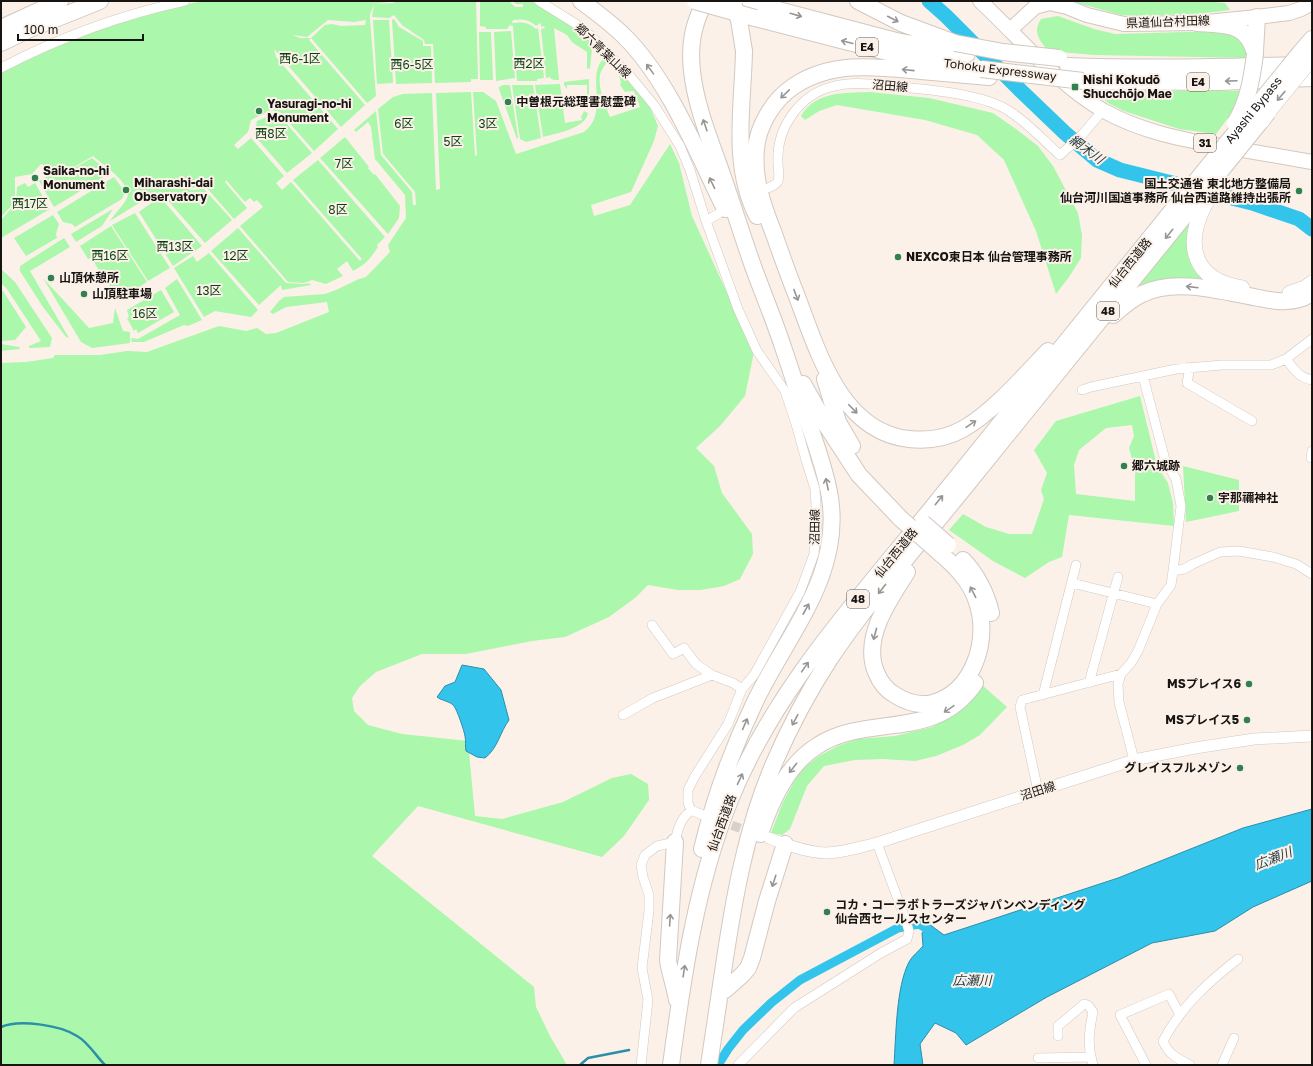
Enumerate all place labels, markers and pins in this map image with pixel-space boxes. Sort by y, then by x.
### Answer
place label: Nishi Kokudō Shucchōjo Mae [1083,72,1172,101]
marker: Nishi Kokudō Shucchōjo Mae [1070,82,1080,92]
place label: 中曽根元総理書慰霊碑 [516,94,636,109]
place label: Yasuragi-no-hi Monument [267,96,352,125]
marker: 中曽根元総理書慰霊碑 [503,97,513,107]
marker: Yasuragi-no-hi Monument [254,106,264,116]
place label: Saika-no-hi Monument [43,163,109,192]
marker: Saika-no-hi Monument [30,173,40,183]
place label: Miharashi-dai Observatory [134,175,213,204]
place label: 国土交通省 東北地方整備局 仙台河川国道事務所 仙台西道路維持出張所 [1060,176,1291,205]
marker: Miharashi-dai Observatory [121,185,131,195]
marker: 国土交通省 東北地方整備局 仙台河川国道事務所 仙台西道路維持出張所 [1294,186,1304,196]
place label: NEXCO東日本 仙台管理事務所 [906,249,1072,264]
marker: NEXCO東日本 仙台管理事務所 [893,252,903,262]
place label: 山頂休憩所 [59,270,119,285]
marker: 山頂休憩所 [46,273,56,283]
place label: 山頂駐車場 [92,286,152,301]
marker: 山頂駐車場 [79,289,89,299]
place label: 郷六城跡 [1132,458,1180,473]
marker: 郷六城跡 [1119,461,1129,471]
place label: 宇那禰神社 [1218,490,1278,505]
marker: 宇那禰神社 [1205,493,1215,503]
place label: MSプレイス6 [1167,676,1241,691]
marker: MSプレイス6 [1244,679,1254,689]
place label: MSプレイス5 [1165,712,1239,727]
marker: MSプレイス5 [1242,715,1252,725]
place label: グレイスフルメゾン [1124,760,1232,775]
marker: グレイスフルメゾン [1235,763,1245,773]
place label: コカ・コーラボトラーズジャパンベンディング 仙台西セールスセンター [835,897,1086,926]
marker: コカ・コーラボトラーズジャパンベンディング 仙台西セールスセンター [822,907,832,917]

